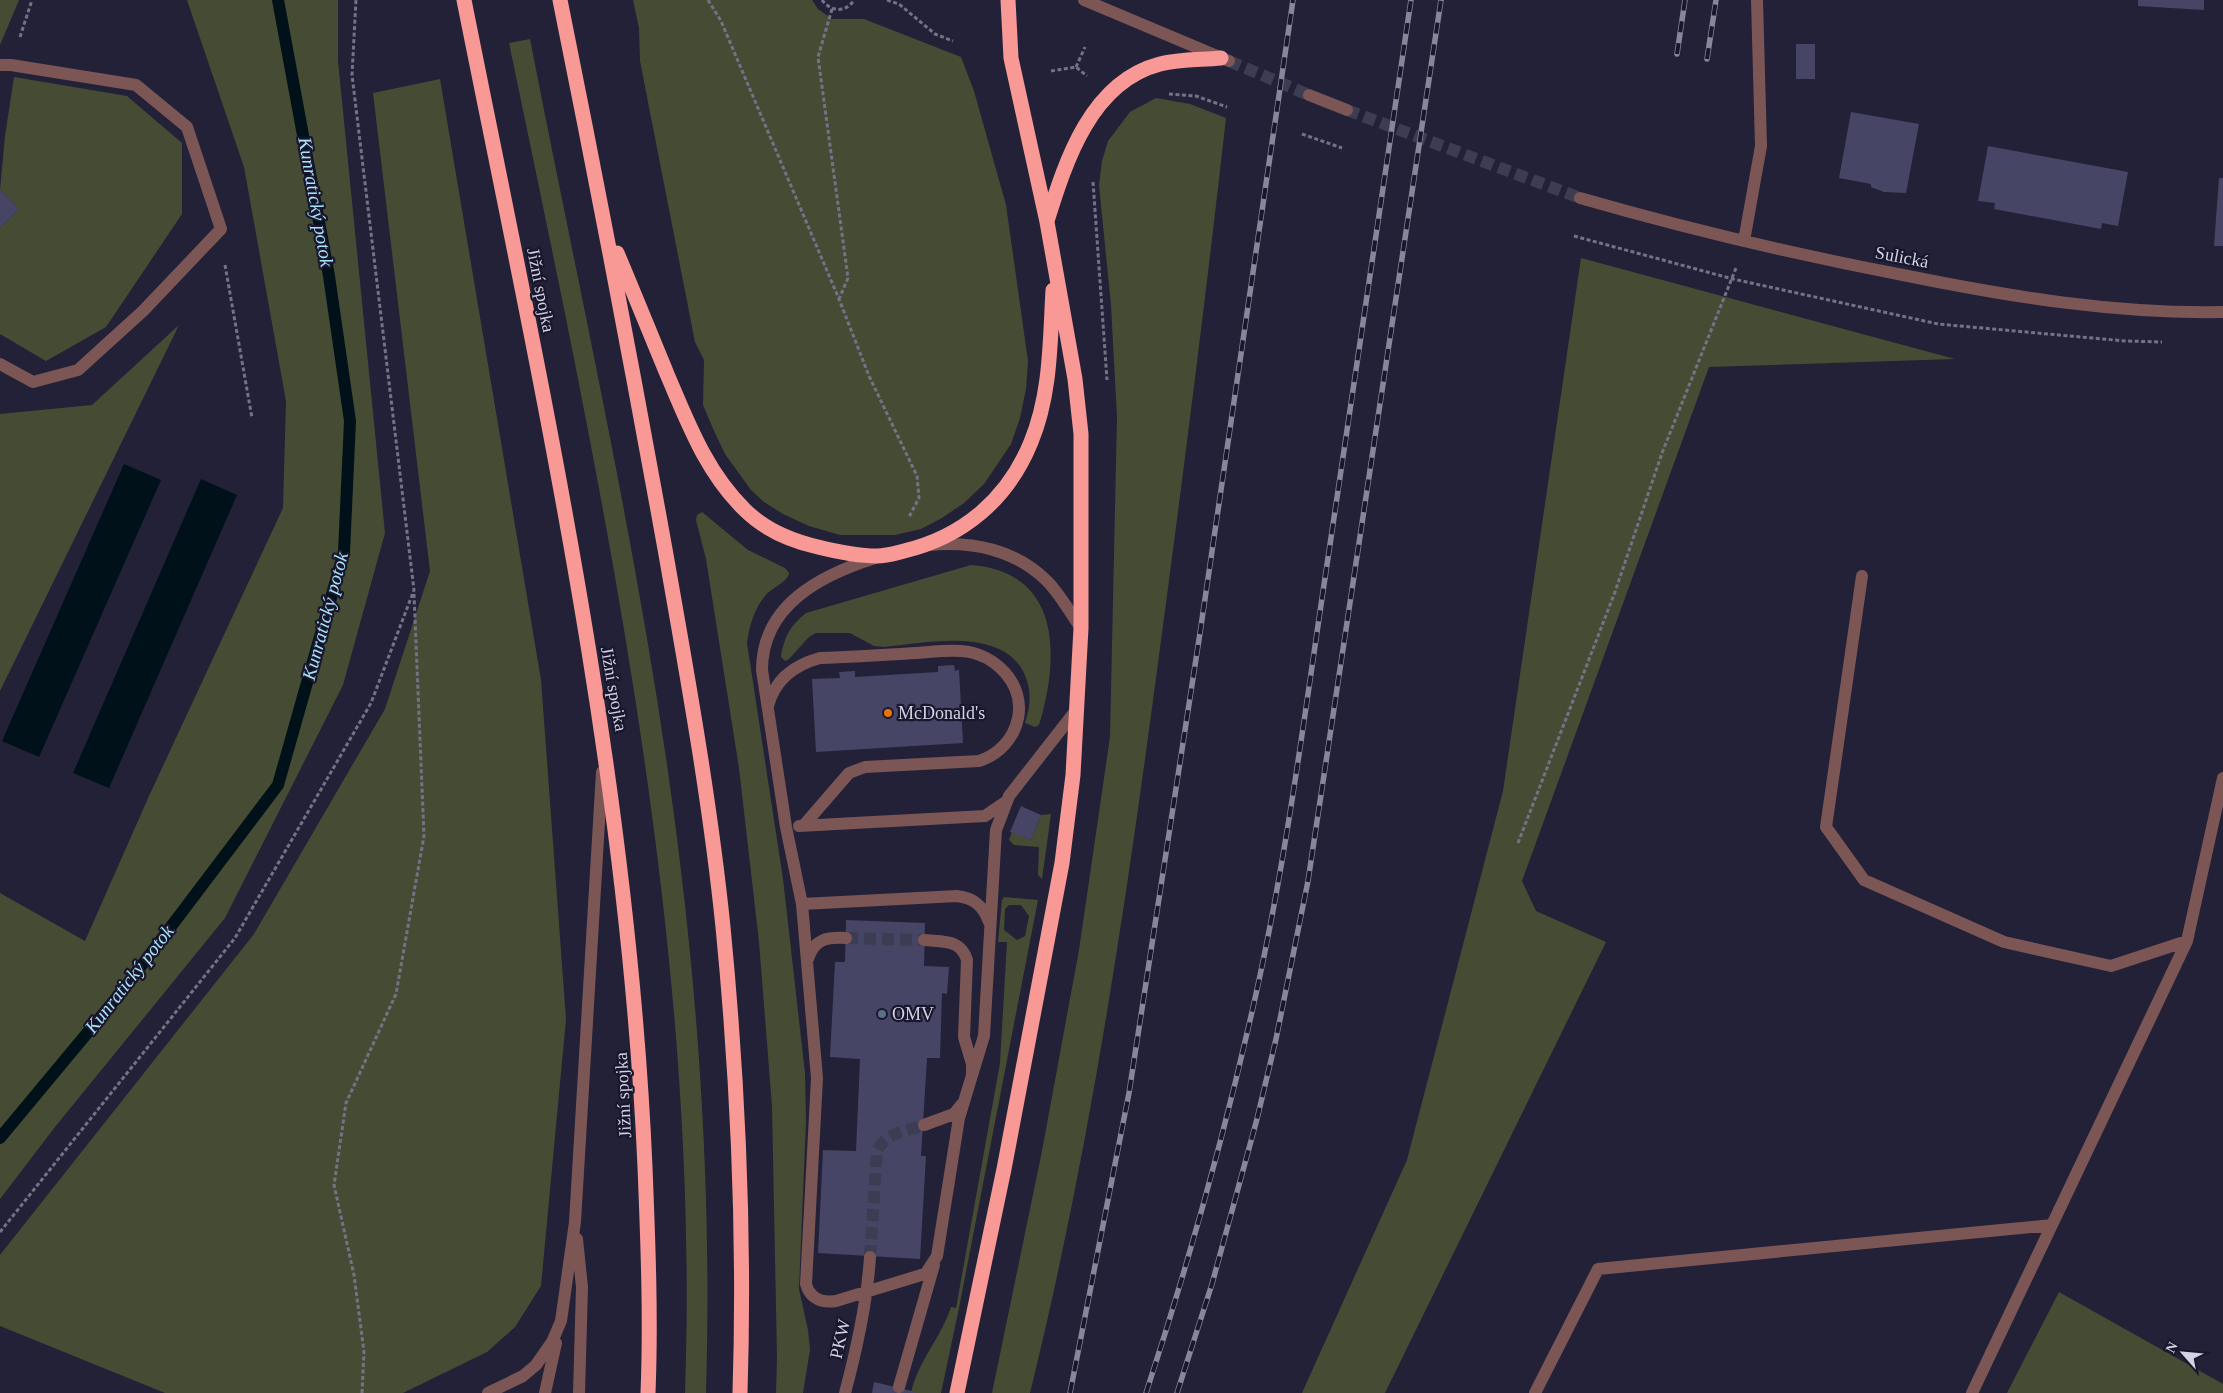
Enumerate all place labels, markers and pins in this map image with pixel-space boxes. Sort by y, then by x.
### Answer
place label: McDonald's [898,703,985,723]
marker: McDonald's [882,707,894,719]
place label: OMV [892,1004,934,1024]
marker: OMV [876,1008,888,1020]

